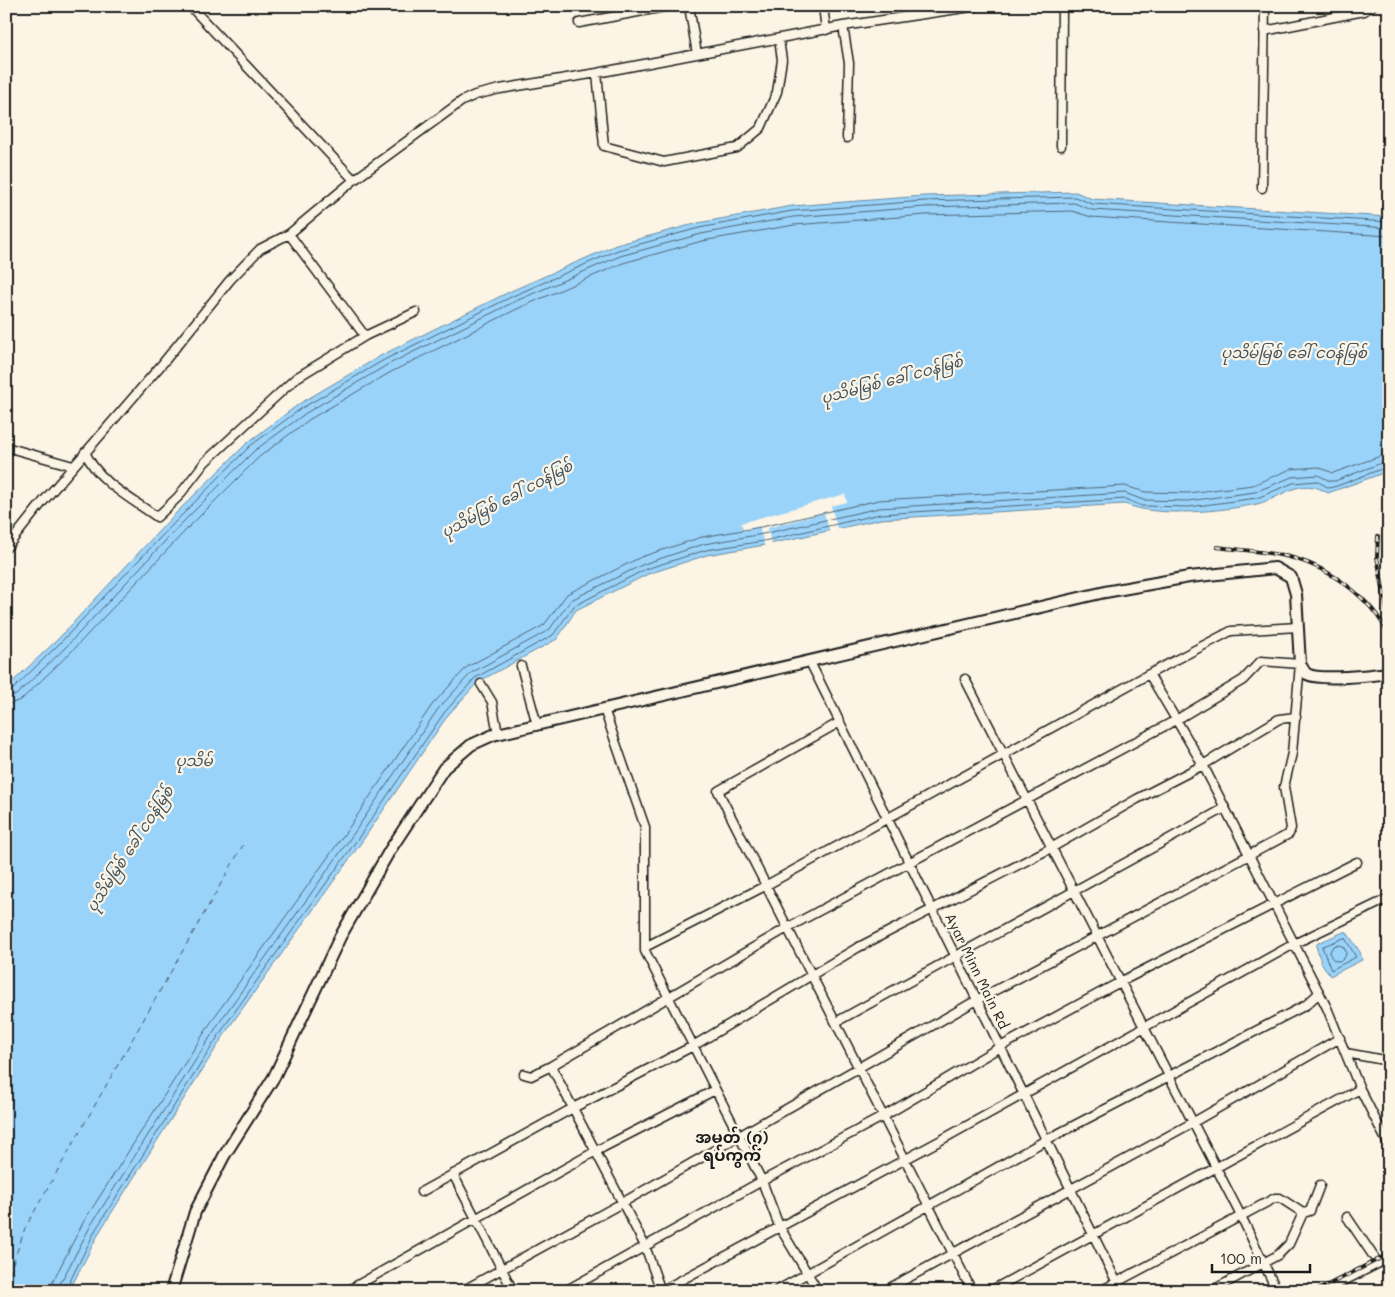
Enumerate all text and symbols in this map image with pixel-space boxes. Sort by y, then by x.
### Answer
water label: ပုသိမ်မြစ် ခေါ် ငဝန်မြစ် [1221,342,1369,365]
water label: ပုသိမ်မြစ် ခေါ် ငဝန်မြစ် [819,350,967,410]
water label: ပုသိမ်မြစ် ခေါ် ငဝန်မြစ် [437,454,578,544]
water label: ပုသိမ် [175,750,214,773]
water label: ပုသိမ်မြစ် ခေါ် ငဝန်မြစ် [81,781,181,917]
street label: Ayar Minn Main Rd [941,910,1014,1032]
district label: အမှတ် (၇) ရပ်ကွက် [695,1126,769,1169]
scale bar [1212,1242,1310,1274]
text: 100 m [1220,1248,1262,1268]

